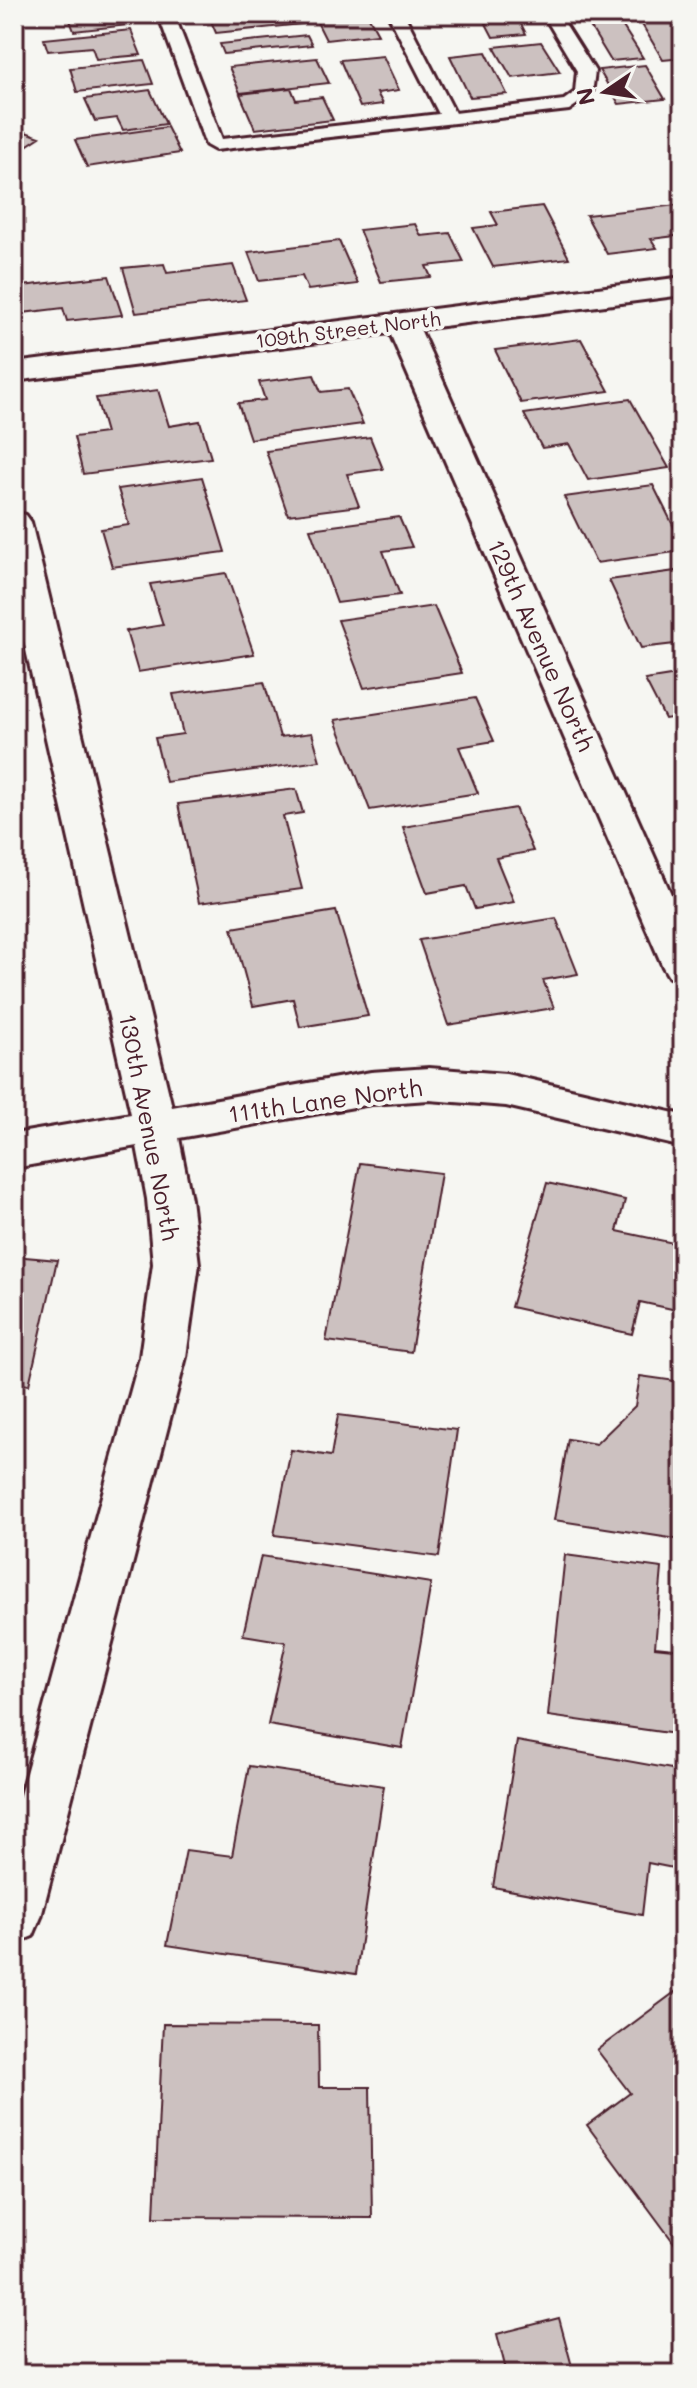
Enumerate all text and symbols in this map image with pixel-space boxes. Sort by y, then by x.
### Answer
north arrow [565,52,645,132]
text: N [569,85,601,108]
street label: 109th Street North [254,305,442,353]
street label: 129th Avenue North [481,534,603,756]
street label: 130th Avenue North [113,1011,187,1243]
street label: 111th Lane North [226,1071,424,1129]

